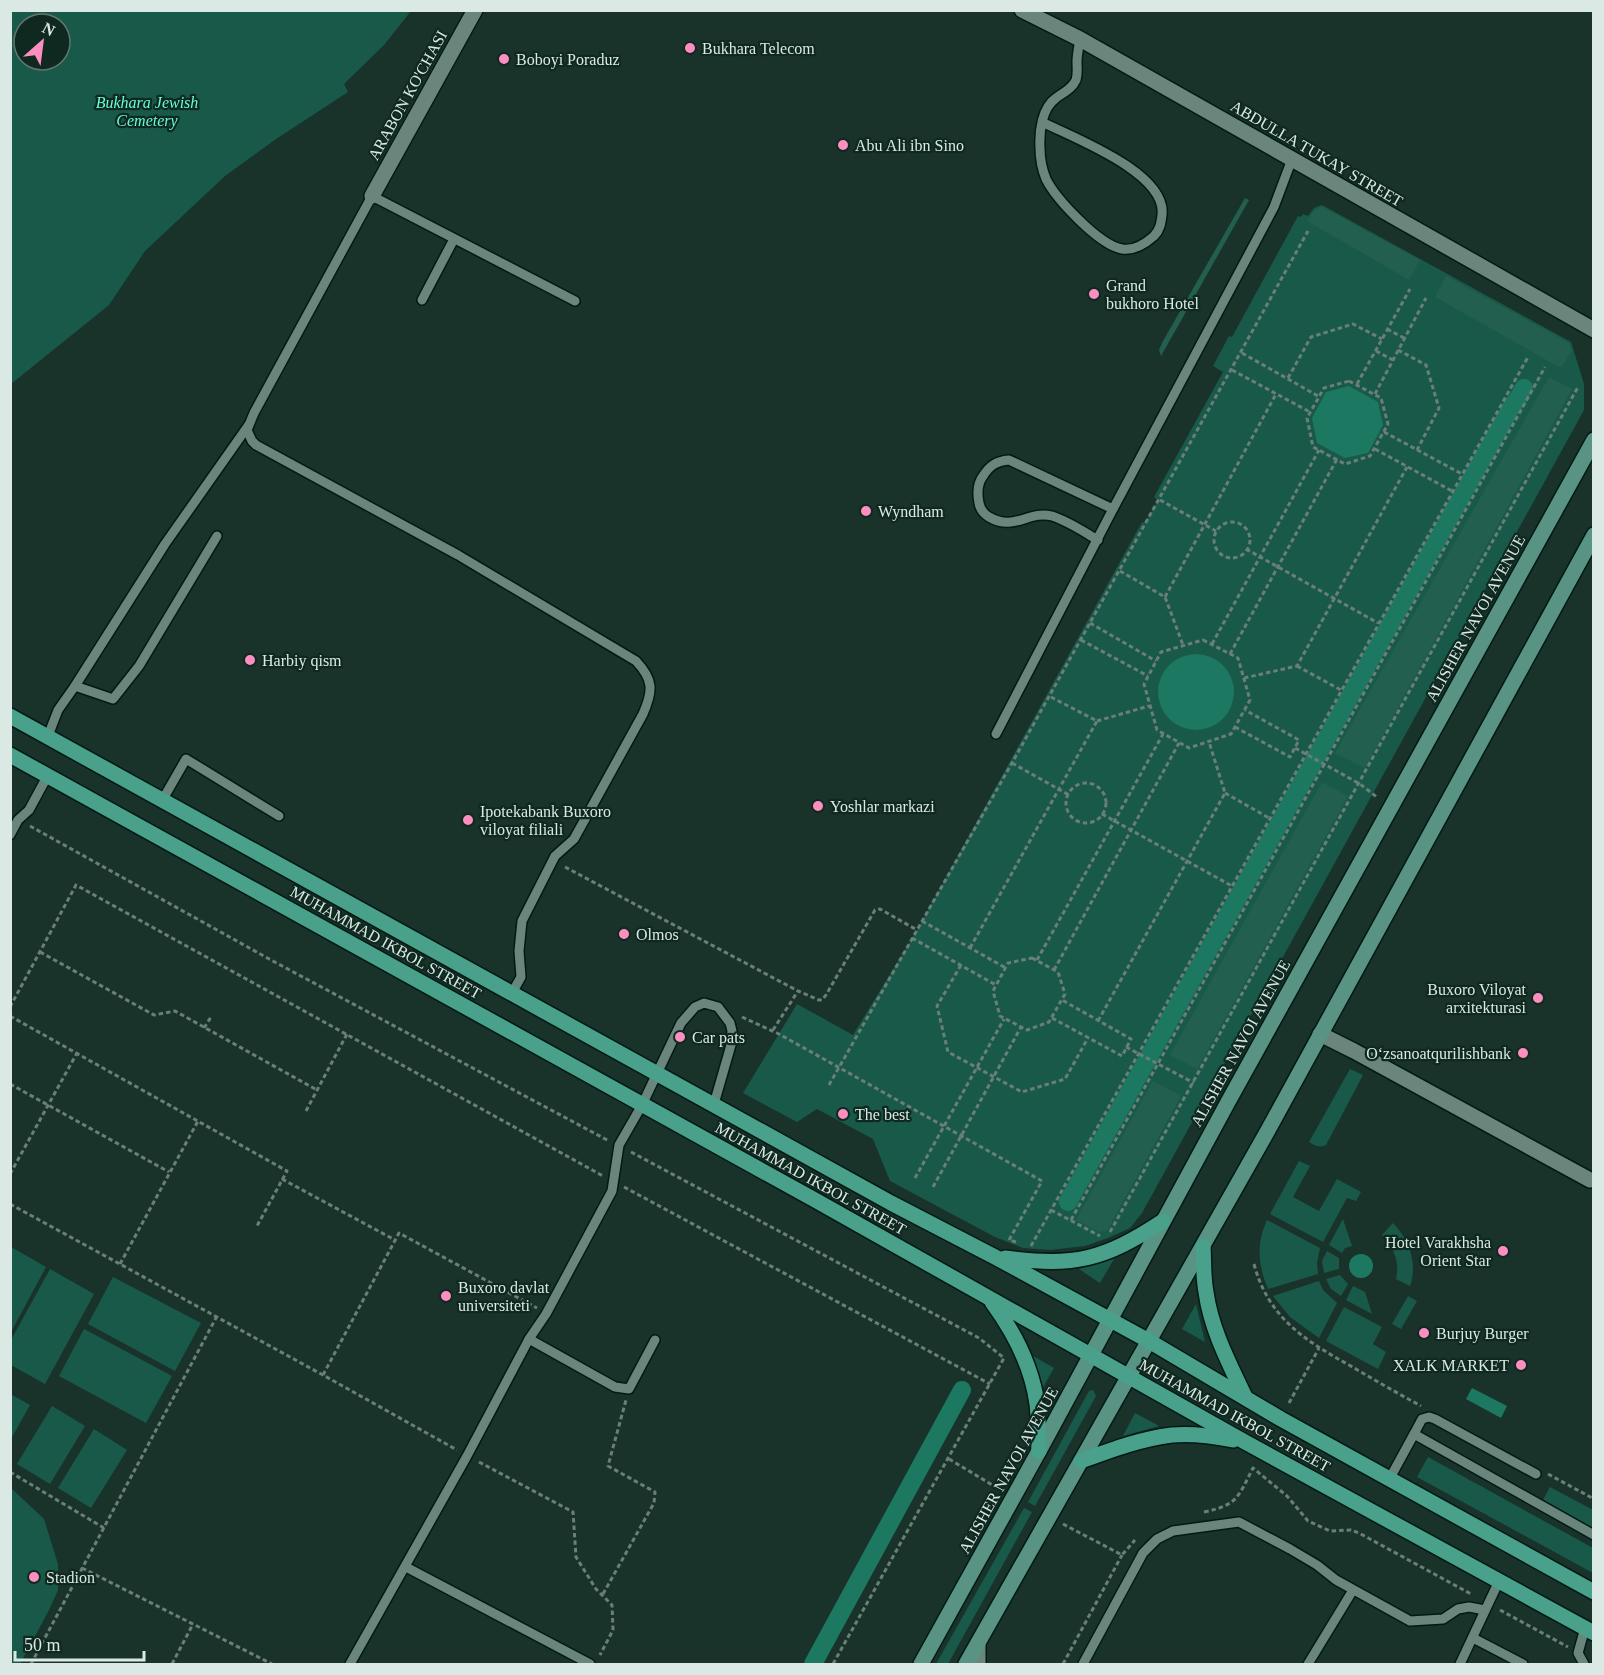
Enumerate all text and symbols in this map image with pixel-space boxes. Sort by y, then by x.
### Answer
north arrow [12,12,72,72]
text: N [40,19,58,40]
street label: ARABON KO'CHASI [365,27,450,163]
place label: Bukhara Telecom [702,40,815,57]
marker: Bukhara Telecom [683,41,697,55]
place label: Boboyi Poraduz [516,51,620,69]
marker: Boboyi Poraduz [497,52,511,66]
park label: Bukhara Jewish Cemetery [96,94,198,130]
street label: ABDULLA TUKAY STREET [1228,97,1406,210]
place label: Abu Ali ibn Sino [855,137,964,154]
marker: Abu Ali ibn Sino [836,138,850,152]
place label: Grand bukhoro Hotel [1106,277,1199,312]
marker: Grand bukhoro Hotel [1087,287,1101,301]
place label: Wyndham [878,503,944,521]
marker: Wyndham [859,504,873,518]
street label: ALISHER NAVOI AVENUE [1422,532,1528,705]
place label: Harbiy qism [262,652,342,670]
marker: Harbiy qism [243,653,257,667]
place label: Yoshlar markazi [830,798,935,815]
marker: Yoshlar markazi [811,799,825,813]
place label: Ipotekabank Buxoro viloyat filiali [480,803,611,839]
marker: Ipotekabank Buxoro viloyat filiali [461,813,475,827]
street label: MUHAMMAD IKBOL STREET [287,883,484,1002]
place label: Olmos [636,926,679,943]
marker: Olmos [617,927,631,941]
street label: ALISHER NAVOI AVENUE [1187,957,1293,1130]
place label: Buxoro Viloyat arxitekturasi [1427,981,1527,1016]
marker: Buxoro Viloyat arxitekturasi [1531,991,1545,1005]
place label: Car pats [692,1029,745,1047]
marker: Car pats [673,1030,687,1044]
place label: Oʻzsanoatqurilishbank [1366,1045,1511,1063]
marker: Oʻzsanoatqurilishbank [1516,1046,1530,1060]
place label: The best [855,1106,910,1123]
marker: The best [836,1107,850,1121]
street label: MUHAMMAD IKBOL STREET [712,1119,909,1238]
place label: Hotel Varakhsha Orient Star [1385,1234,1492,1269]
marker: Hotel Varakhsha Orient Star [1496,1244,1510,1258]
place label: Buxoro davlat universiteti [458,1279,550,1314]
marker: Buxoro davlat universiteti [439,1289,453,1303]
place label: Burjuy Burger [1436,1325,1529,1343]
marker: Burjuy Burger [1417,1326,1431,1340]
street label: MUHAMMAD IKBOL STREET [1136,1356,1333,1475]
place label: XALK MARKET [1393,1357,1509,1374]
marker: XALK MARKET [1514,1358,1528,1372]
street label: ALISHER NAVOI AVENUE [955,1384,1061,1557]
place label: Stadion [46,1569,95,1586]
marker: Stadion [27,1570,41,1584]
scale bar [15,1624,144,1662]
text: 50 m [24,1635,61,1655]

